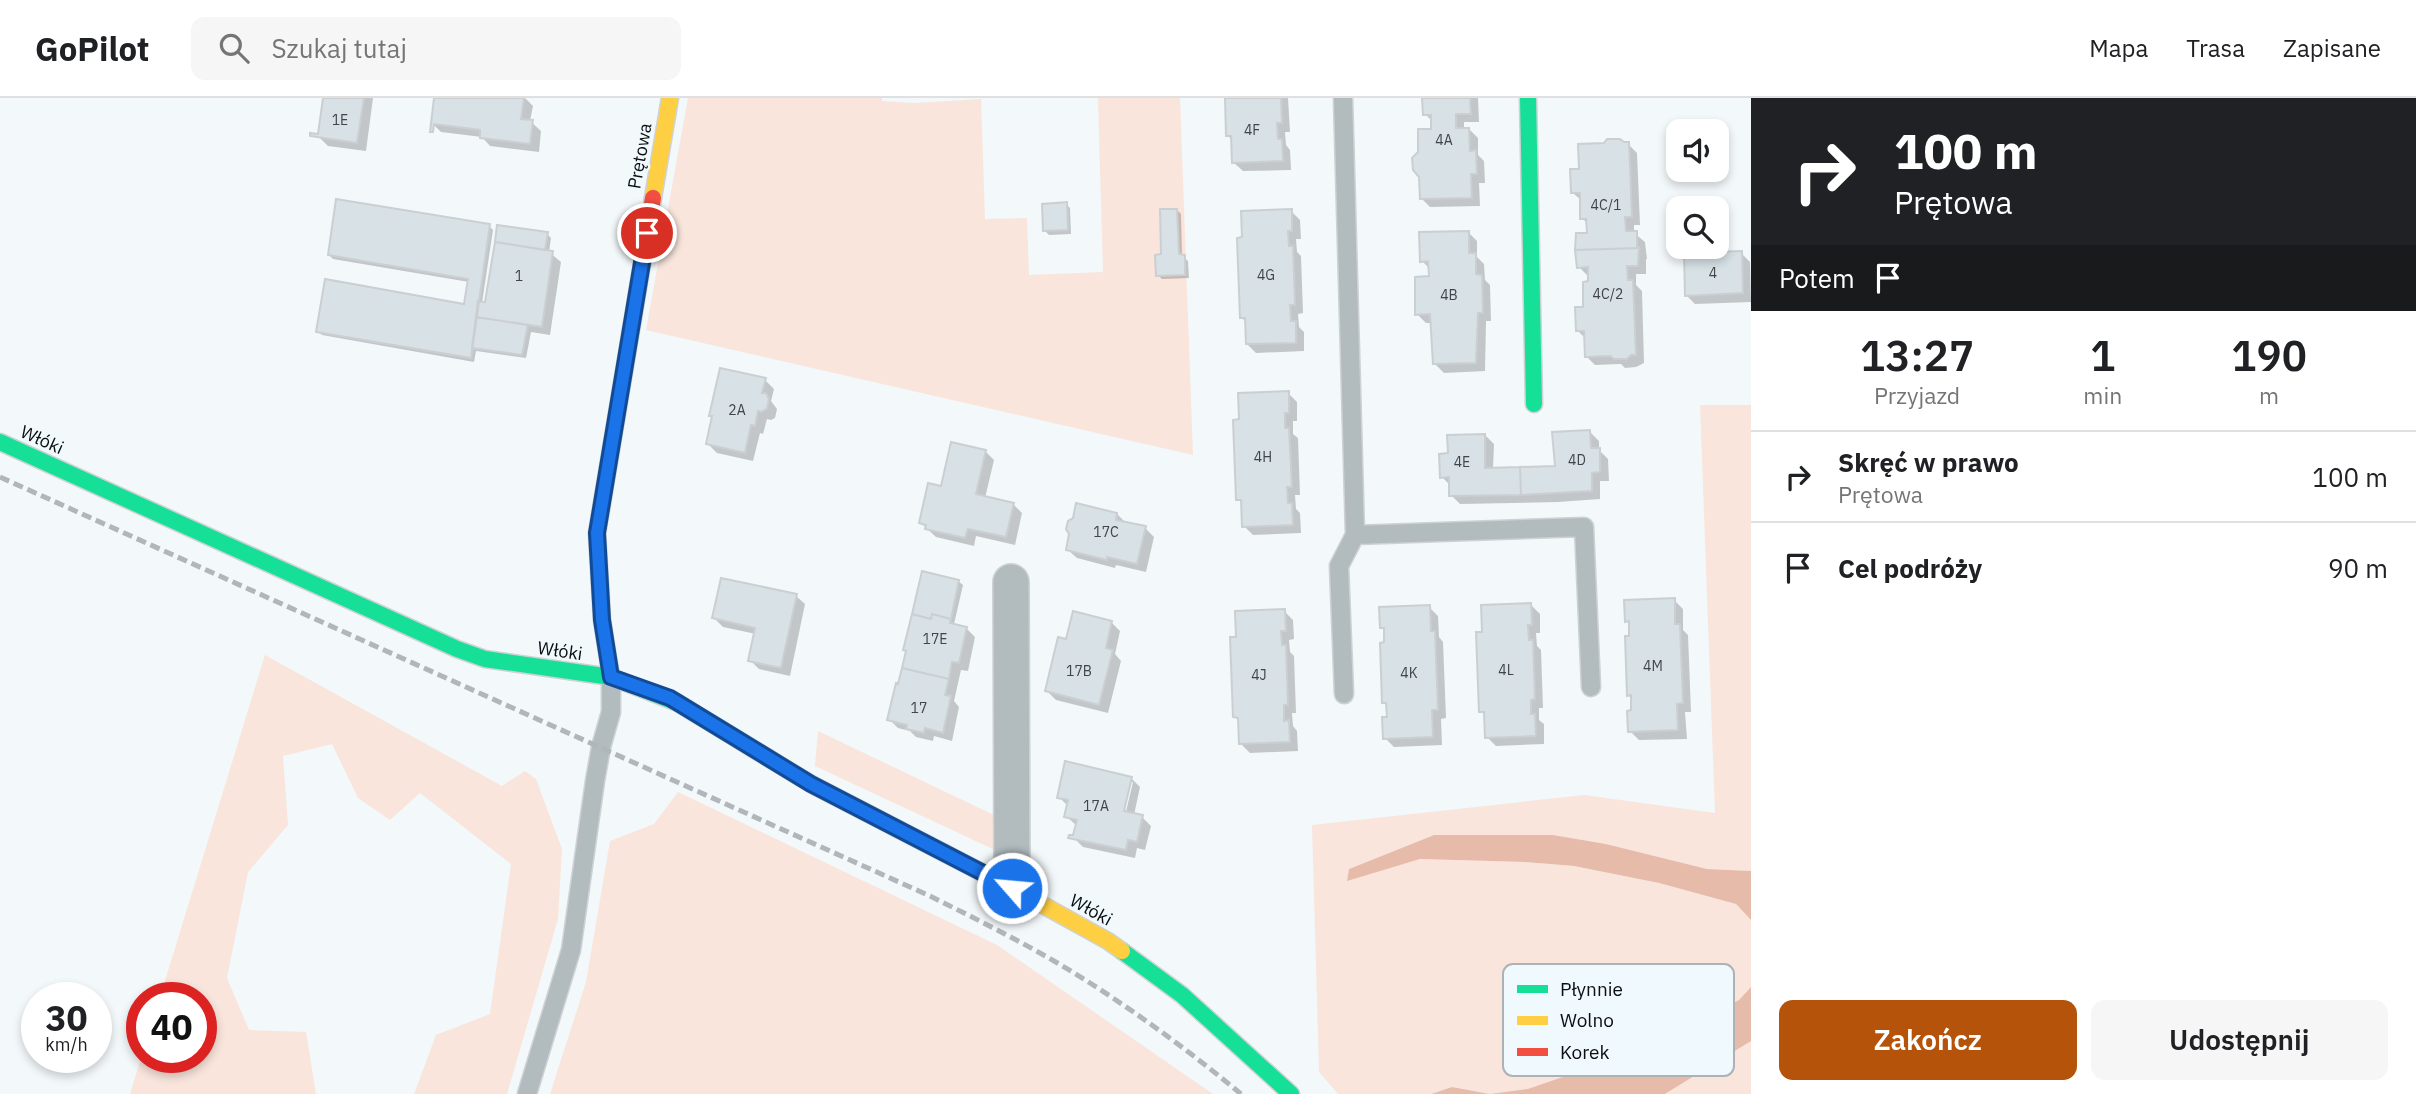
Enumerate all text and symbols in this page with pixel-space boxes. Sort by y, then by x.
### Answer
search box [191,17,681,80]
text: GoPilot [35,27,149,70]
icon: search [215,29,253,67]
text: Szukaj tutaj [271,31,407,65]
text: Mapa [2089,32,2148,64]
text: Trasa [2186,32,2245,64]
text: Zapisane [2283,32,2381,64]
house number: 1E [332,111,348,129]
map controls [1666,119,1729,259]
button: sound [1666,119,1729,182]
text: 100 m [1894,119,2038,182]
street label: Prętowa [622,121,657,191]
house number: 4F [1244,121,1260,139]
icon: right [1779,126,1870,217]
house number: 4A [1435,131,1453,149]
text: Prętowa [1894,181,2012,223]
house number: 4C/1 [1591,196,1621,214]
button: search [1666,196,1729,259]
pin [617,203,677,263]
icon: arrive [628,214,666,252]
icon: arrive [1869,259,1907,297]
text: Potem [1779,261,1855,295]
house number: 4 [1709,264,1717,282]
house number: 4G [1257,266,1275,284]
house number: 1 [515,267,523,285]
house number: 4C/2 [1593,285,1623,303]
house number: 4B [1440,286,1458,304]
text: 13:27 [1860,328,1974,383]
text: 1 [2090,328,2115,383]
text: 190 [2231,328,2307,383]
text: Przyjazd [1874,380,1960,410]
text: min [2083,380,2122,410]
text: m [2259,380,2279,410]
house number: 2A [728,401,746,419]
street label: Włóki [17,420,67,459]
text: Skręć w prawo [1838,445,2019,479]
house number: 4H [1254,448,1272,466]
house number: 4D [1568,451,1586,469]
house number: 4E [1454,453,1470,471]
icon: right [1779,458,1817,496]
text: 100 m [2312,460,2388,494]
text: Prętowa [1838,479,1923,509]
house number: 17C [1093,523,1119,541]
icon: arrive [1779,549,1817,587]
text: Cel podróży [1838,551,1982,585]
text: 90 m [2328,551,2388,585]
house number: 17E [923,630,947,648]
street label: Włóki [536,636,584,665]
house number: 4M [1643,657,1663,675]
house number: 4L [1498,661,1514,679]
house number: 17B [1066,662,1092,680]
house number: 4K [1400,664,1418,682]
house number: 4J [1251,666,1267,684]
house number: 17 [911,699,927,717]
house number: 17A [1083,797,1109,815]
position arrow [975,851,1049,925]
street label: Włóki [1066,889,1117,931]
legend [1503,964,1734,1076]
text: Płynnie [1560,977,1623,1001]
speed limit sign: 40 [126,982,217,1073]
text: 30 [45,995,88,1041]
button: Zakończ [1779,1000,2077,1080]
button: Udostępnij [2091,1000,2388,1080]
text: Wolno [1560,1008,1614,1032]
text: km/h [45,1033,88,1056]
text: Korek [1560,1040,1610,1064]

